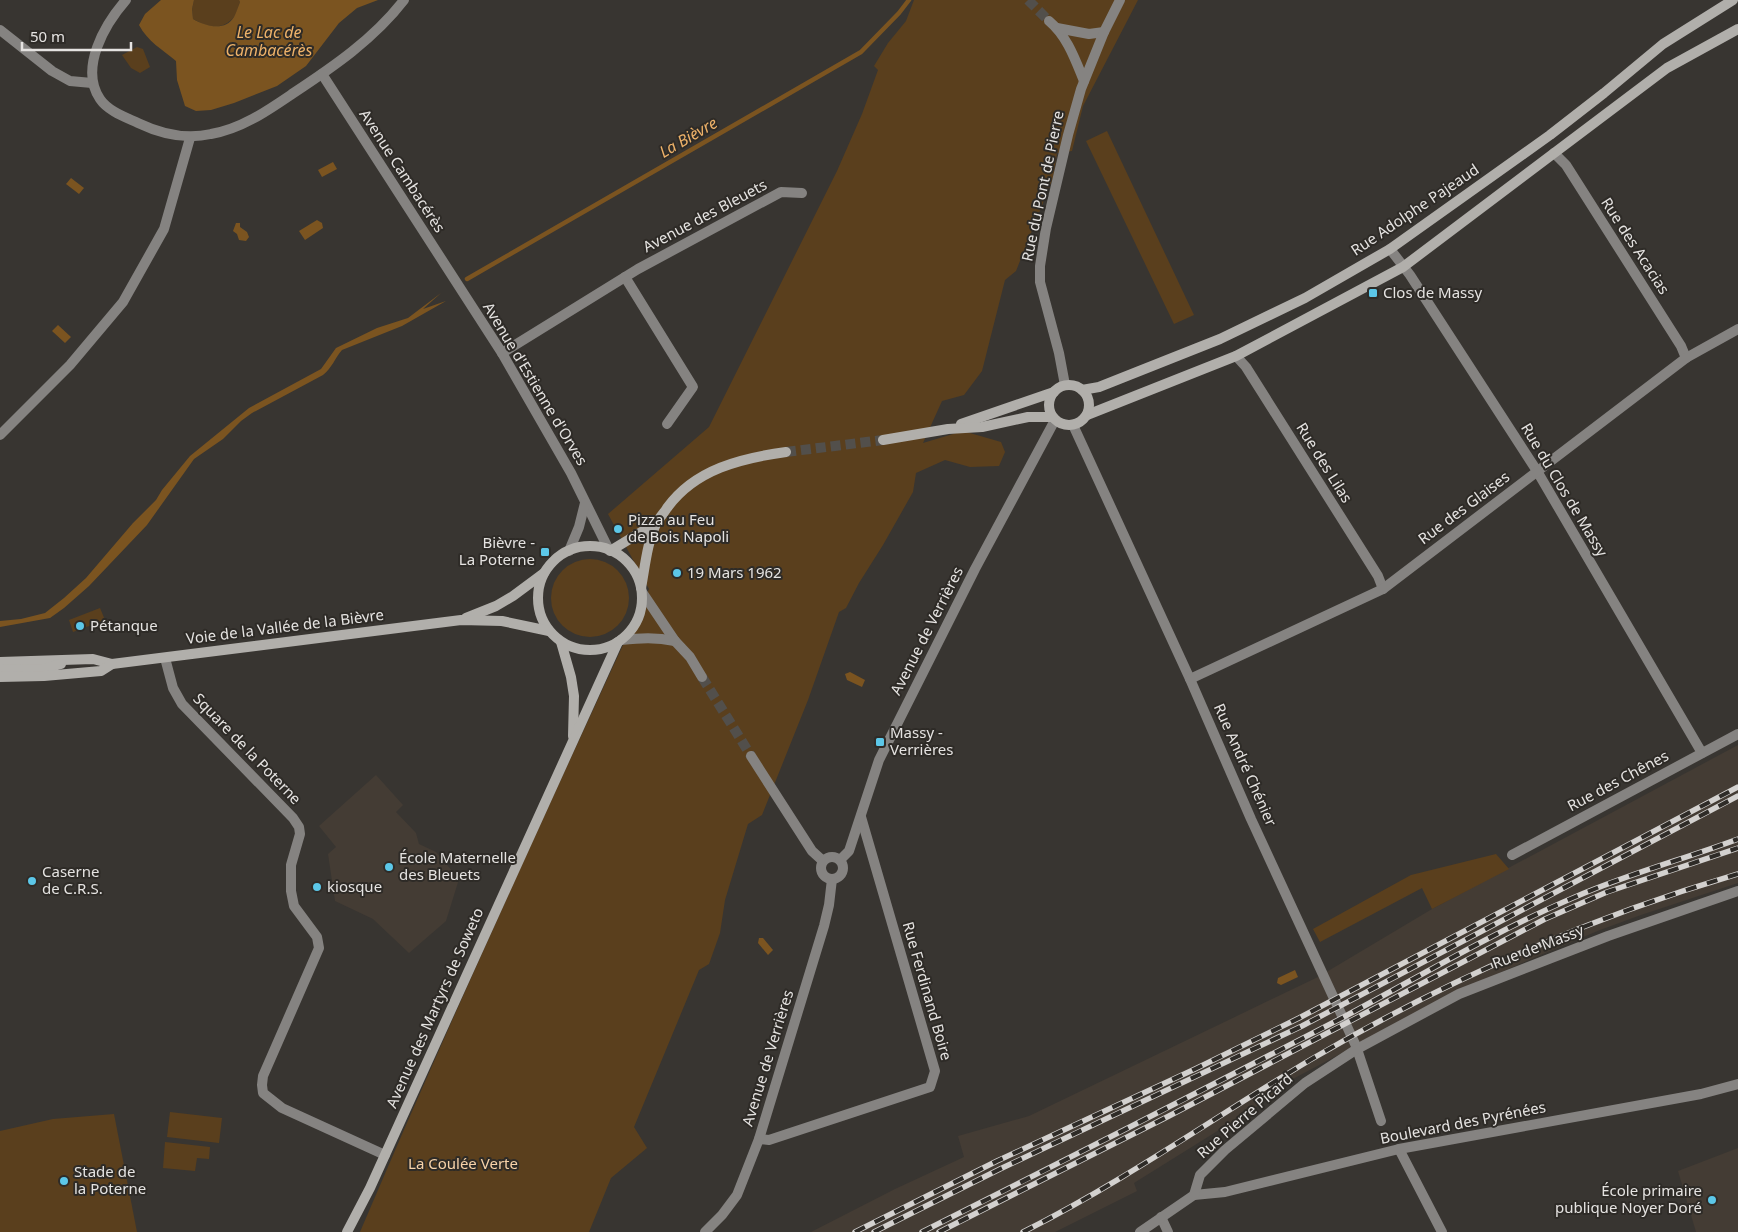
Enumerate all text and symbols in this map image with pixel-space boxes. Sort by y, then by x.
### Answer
scale bar [22,20,131,52]
water label: Le Lac de Cambacérès [225,21,313,61]
text: 50 m [30,26,65,46]
street label: Avenue Cambacérès [355,105,450,236]
street label: Rue du Pont de Pierre [1016,109,1068,263]
water label: La Bièvre [655,112,721,162]
street label: Rue Adolphe Pajeaud [1347,159,1482,259]
street label: Avenue des Bleuets [639,174,770,256]
street label: Rue des Acacias [1597,193,1675,298]
place label: Clos de Massy [1383,282,1482,302]
marker: Clos de Massy [1367,287,1379,299]
street label: Avenue d'Estienne d'Orves [479,298,593,469]
street label: Rue des Lilas [1292,419,1357,506]
street label: Rue du Clos de Massy [1517,419,1613,560]
street label: Rue des Glaises [1414,466,1513,548]
place label: Pizza au Feu de Bois Napoli [628,509,729,546]
marker: Pizza au Feu de Bois Napoli [612,523,624,535]
place label: Bièvre - La Poterne [459,532,535,569]
marker: Bièvre - La Poterne [539,546,551,558]
place label: 19 Mars 1962 [687,562,782,582]
street label: Avenue de Verrières [885,563,967,698]
marker: 19 Mars 1962 [671,567,683,579]
street label: Voie de la Vallée de la Bièvre [185,604,385,648]
place label: Pétanque [90,615,158,635]
marker: Pétanque [74,620,86,632]
street label: Square de la Poterne [189,688,306,808]
street label: Rue André Chénier [1210,700,1282,829]
place label: Massy - Verrières [890,722,953,759]
marker: Massy - Verrières [874,736,886,748]
street label: Rue des Chênes [1563,745,1672,815]
place label: École Maternelle des Bleuets [399,847,516,884]
place label: Caserne de C.R.S. [42,861,103,898]
marker: École Maternelle des Bleuets [383,861,395,873]
marker: Caserne de C.R.S. [26,875,38,887]
place label: kiosque [327,876,382,896]
marker: kiosque [311,881,323,893]
street label: Avenue des Martyrs de Soweto [381,904,487,1111]
street label: Rue Ferdinand Boire [899,919,957,1062]
street label: Rue de Massy [1489,919,1587,973]
street label: Avenue de Verrières [737,987,797,1128]
street label: Rue Pierre Picard [1192,1068,1296,1162]
street label: Boulevard des Pyrénées [1378,1096,1547,1148]
park label: La Coulée Verte [408,1153,518,1173]
place label: Stade de la Poterne [74,1161,146,1198]
marker: Stade de la Poterne [58,1175,70,1187]
place label: École primaire publique Noyer Doré [1555,1180,1702,1217]
marker: École primaire publique Noyer Doré [1706,1194,1718,1206]

